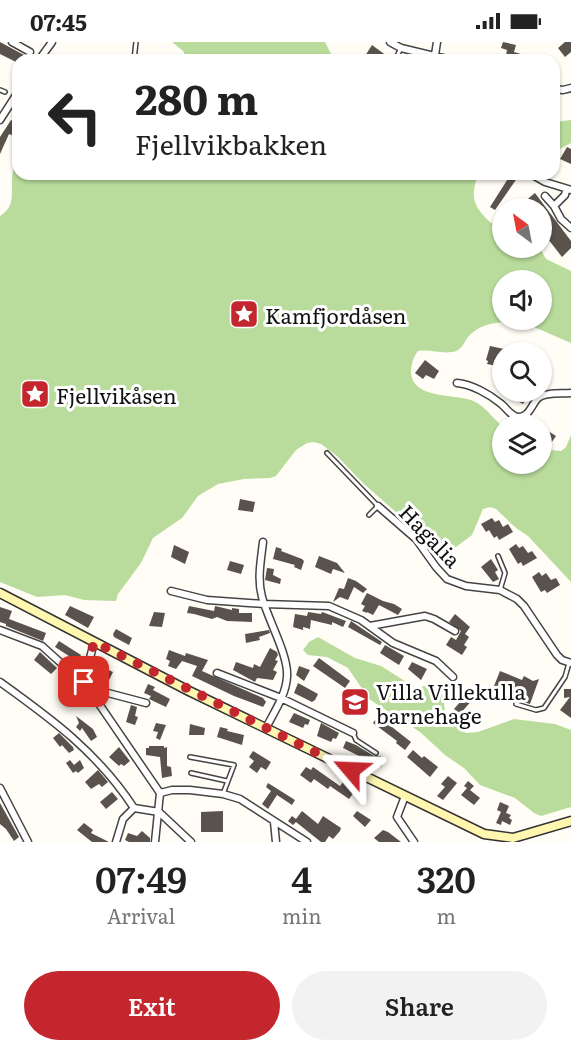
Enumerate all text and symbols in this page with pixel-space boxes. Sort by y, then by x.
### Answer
text: 07:45 [30,5,87,38]
text: 280 m [135,66,258,128]
icon: left [36,78,114,156]
text: Fjellvikbakken [135,123,327,163]
north arrow [492,198,552,258]
map controls [492,198,552,474]
button: sound [492,270,552,330]
place icon: Kamfjordåsen [228,298,260,330]
place label: Kamfjordåsen [265,299,407,330]
button: search [492,342,552,402]
place icon: Fjellvikåsen [19,378,51,410]
place label: Fjellvikåsen [56,379,177,410]
button: layers [492,414,552,474]
street label: Hagalia [393,496,469,574]
pin [58,656,109,707]
icon: arrive [67,665,100,698]
place label: Villa Villekulla barnehage [376,675,526,730]
school or university icon: Villa Villekulla barnehage [339,686,371,718]
position arrow [319,738,383,802]
text: 07:49 [95,851,187,904]
text: 4 [291,851,312,904]
text: 320 [416,851,476,904]
text: Arrival [107,900,175,930]
text: min [282,900,321,930]
text: m [437,900,456,930]
button: Exit [24,971,280,1040]
button: Share [292,971,547,1040]

